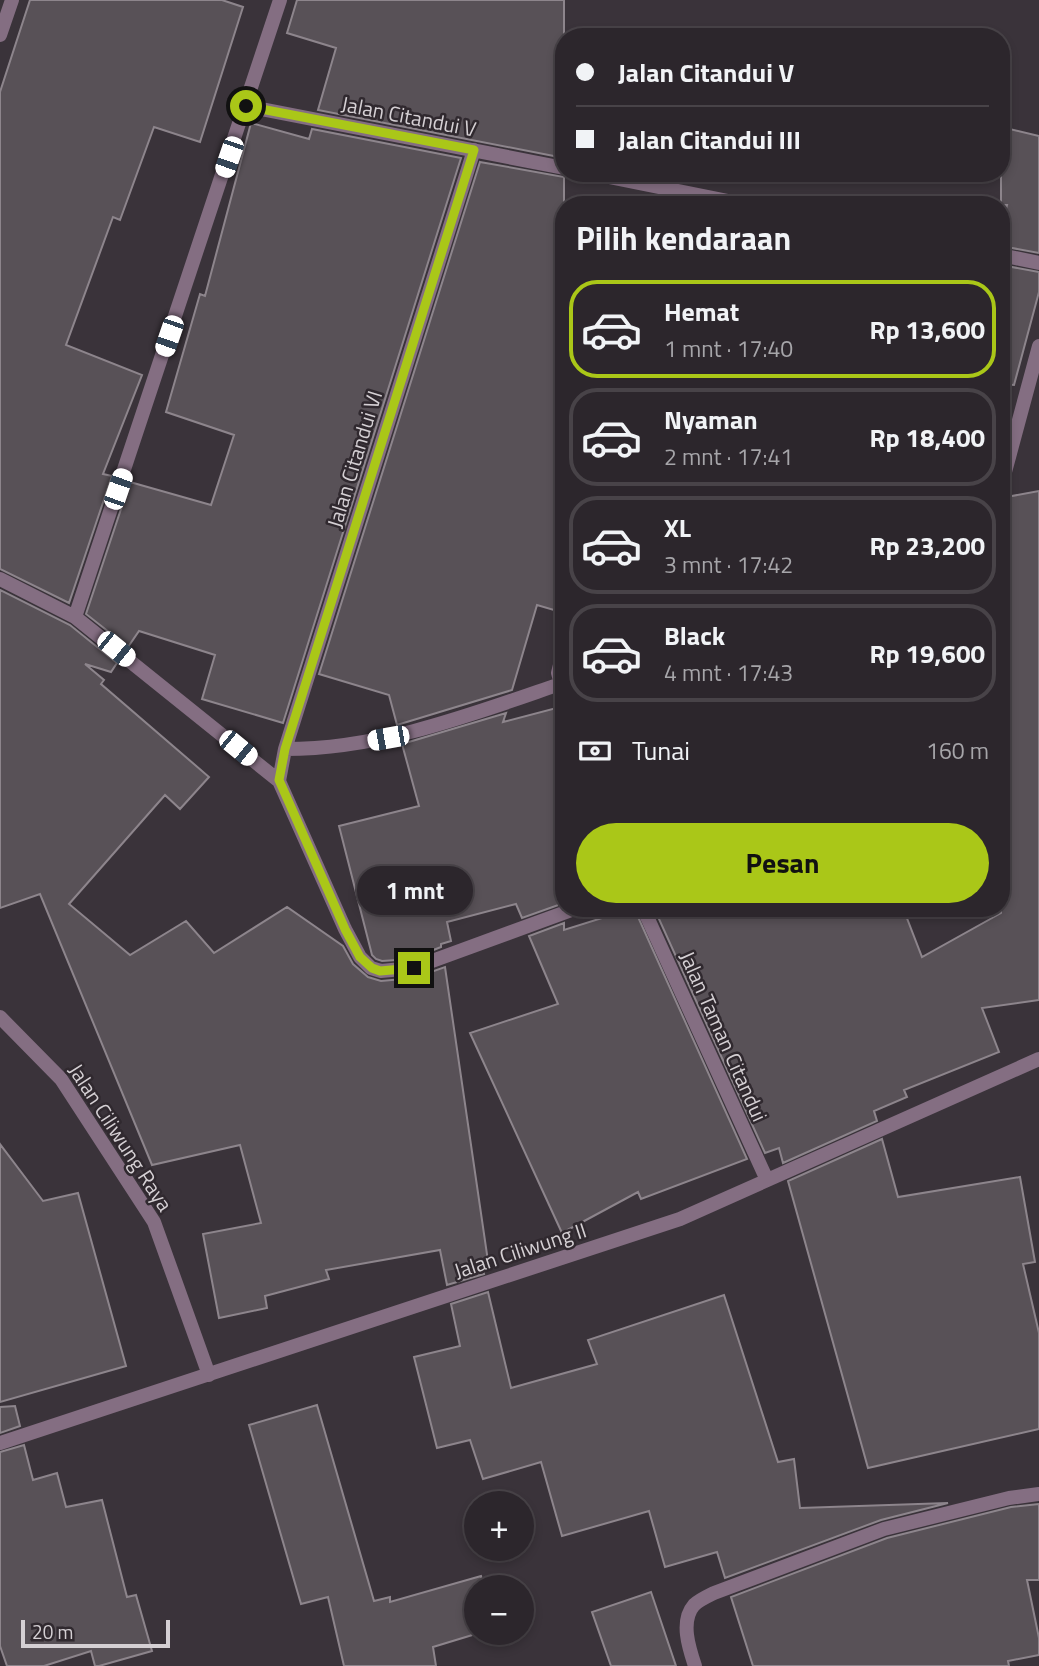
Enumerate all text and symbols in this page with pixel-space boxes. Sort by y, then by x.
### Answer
text: Jalan Citandui V [618,53,794,92]
street label: Jalan Citandui V [339,87,479,145]
route start [230,90,262,122]
text: Jalan Citandui III [618,120,801,159]
car [213,134,246,180]
text: Pilih kendaraan [576,214,791,262]
text: Hemat [664,292,739,331]
icon: car [580,298,643,361]
text: Rp 13,600 [869,310,985,349]
car [153,313,186,359]
text: 1 mnt · 17:40 [664,331,793,366]
street label: Jalan Citandui VI [318,386,390,532]
text: Nyaman [664,400,758,439]
icon: car [580,406,643,469]
text: Rp 18,400 [869,418,985,457]
text: 2 mnt · 17:41 [664,439,793,474]
car [102,466,135,512]
text: XL [664,508,691,547]
icon: car [580,514,643,577]
text: Rp 23,200 [869,526,985,565]
text: 3 mnt · 17:42 [664,547,793,582]
text: Black [664,616,725,655]
icon: car [580,622,643,685]
car [94,628,139,670]
text: Rp 19,600 [869,634,985,673]
text: 4 mnt · 17:43 [664,655,793,690]
car [366,724,411,752]
car [216,727,261,769]
text: Tunai [632,731,690,770]
icon: cash [576,732,614,770]
text: 160 m [926,733,989,768]
button: Pesan [576,823,989,903]
callout: 1 mnt [356,866,472,916]
text: 1 mnt [386,873,444,908]
street label: Jalan Taman Citandui [672,946,776,1126]
route end [398,952,430,984]
street label: Jalan Ciliwung Raya [61,1057,181,1218]
street label: Jalan Ciliwung II [450,1214,590,1286]
map controls [464,1491,534,1645]
button: + [464,1491,534,1561]
button: − [464,1575,534,1645]
scale bar [21,1617,170,1649]
text: 20 m [32,1617,73,1646]

